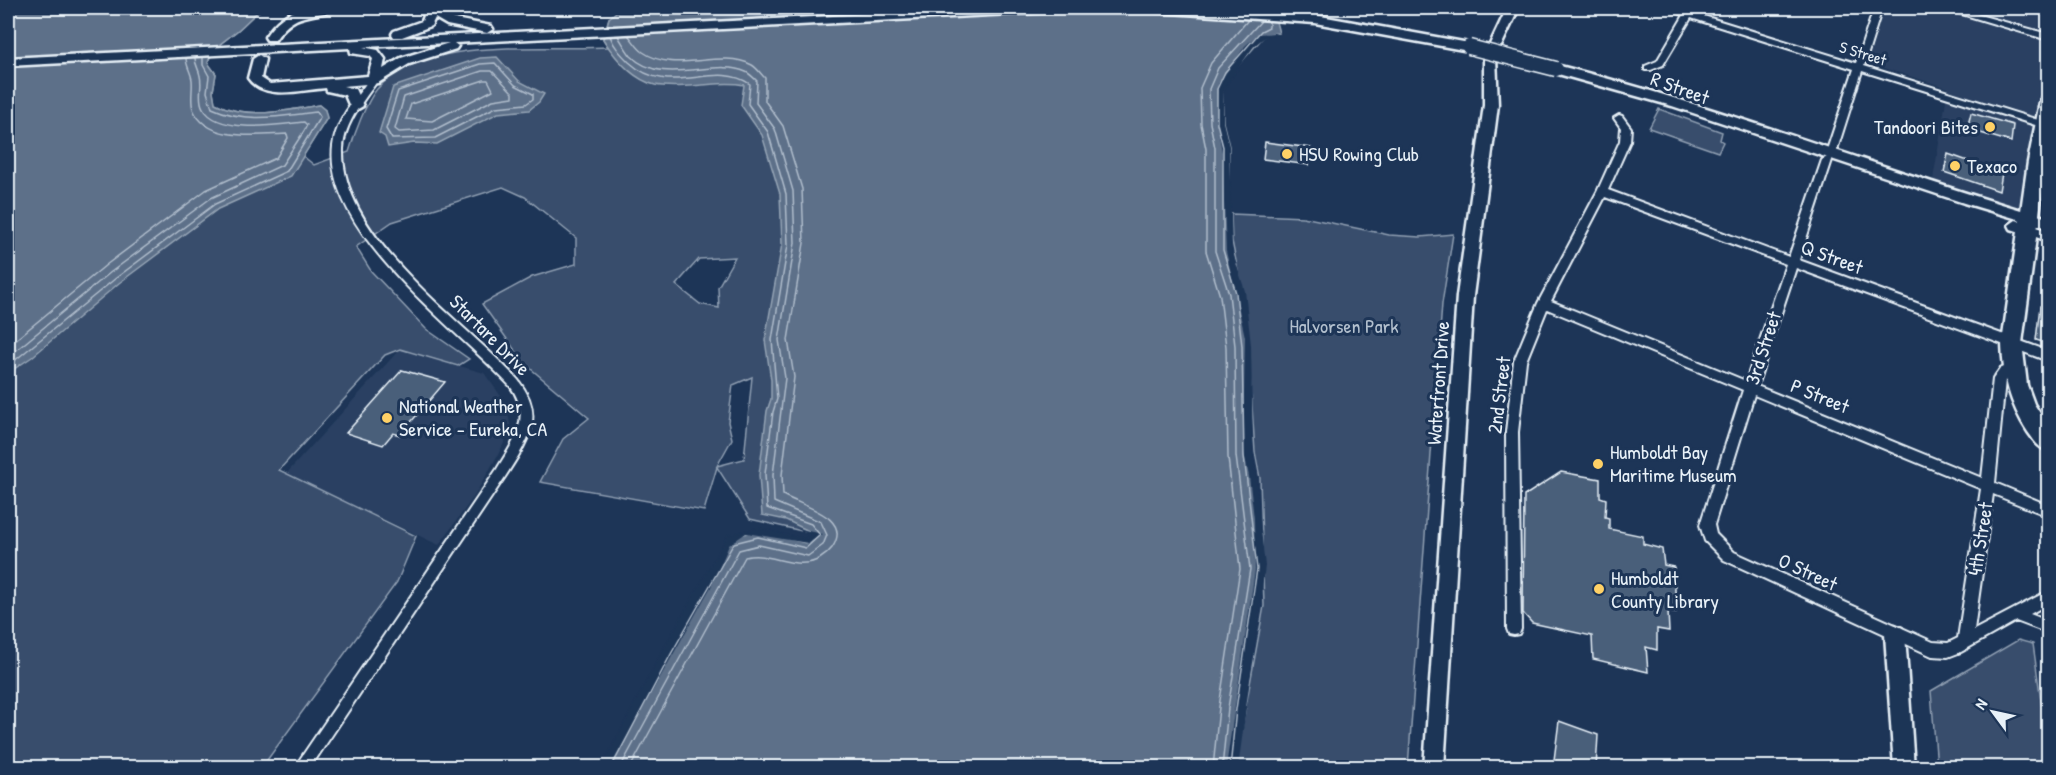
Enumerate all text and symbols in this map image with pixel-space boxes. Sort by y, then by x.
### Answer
street label: S Street [1837,35,1890,71]
street label: R Street [1647,65,1714,111]
place label: Tandoori Bites [1874,113,1978,140]
marker: Tandoori Bites [1983,120,1997,134]
place label: HSU Rowing Club [1299,140,1419,167]
marker: HSU Rowing Club [1280,147,1294,161]
place label: Texaco [1967,152,2017,179]
marker: Texaco [1948,159,1962,173]
street label: Q Street [1797,233,1868,281]
street label: Startare Drive [444,288,537,381]
street label: 3rd Street [1738,307,1787,388]
park label: Halvorsen Park [1289,312,1399,339]
street label: Waterfront Drive [1420,320,1455,446]
street label: 2nd Street [1480,354,1517,435]
street label: P Street [1787,372,1854,420]
place label: National Weather Service - Eureka, CA [399,392,548,442]
marker: National Weather Service - Eureka, CA [380,411,394,425]
place label: Humboldt Bay Maritime Museum [1610,438,1737,488]
marker: Humboldt Bay Maritime Museum [1591,457,1605,471]
street label: 4th Street [1960,499,1999,578]
street label: O Street [1774,546,1843,597]
place label: Humboldt County Library [1611,564,1719,614]
marker: Humboldt County Library [1592,582,1606,596]
north arrow [1963,682,2023,742]
text: N [1969,694,1992,713]

